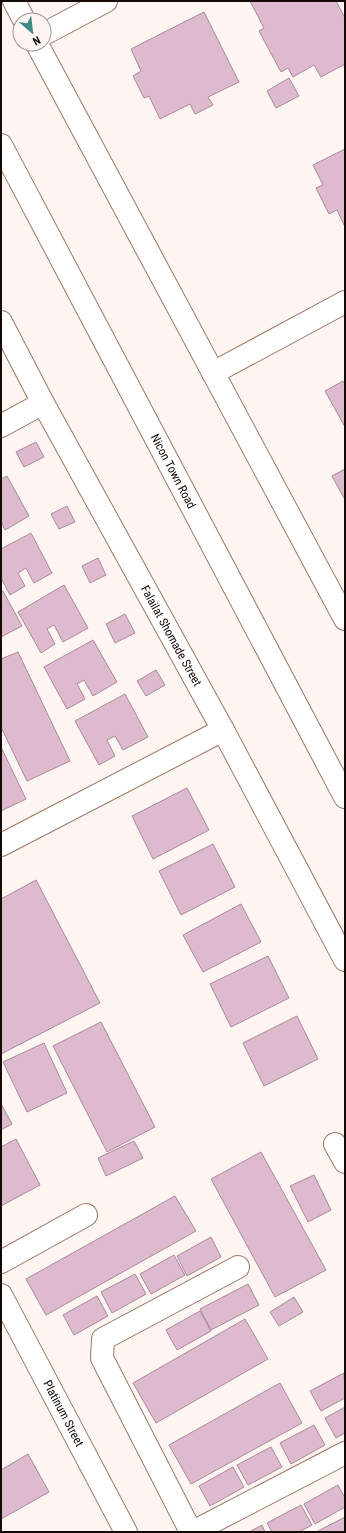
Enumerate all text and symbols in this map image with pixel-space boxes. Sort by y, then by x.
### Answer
north arrow [12,12,52,52]
text: N [30,33,42,48]
street label: Nicon Town Road [148,432,199,511]
street label: Falailat Shomade Street [138,583,205,689]
street label: Platinum Street [40,1378,87,1450]

